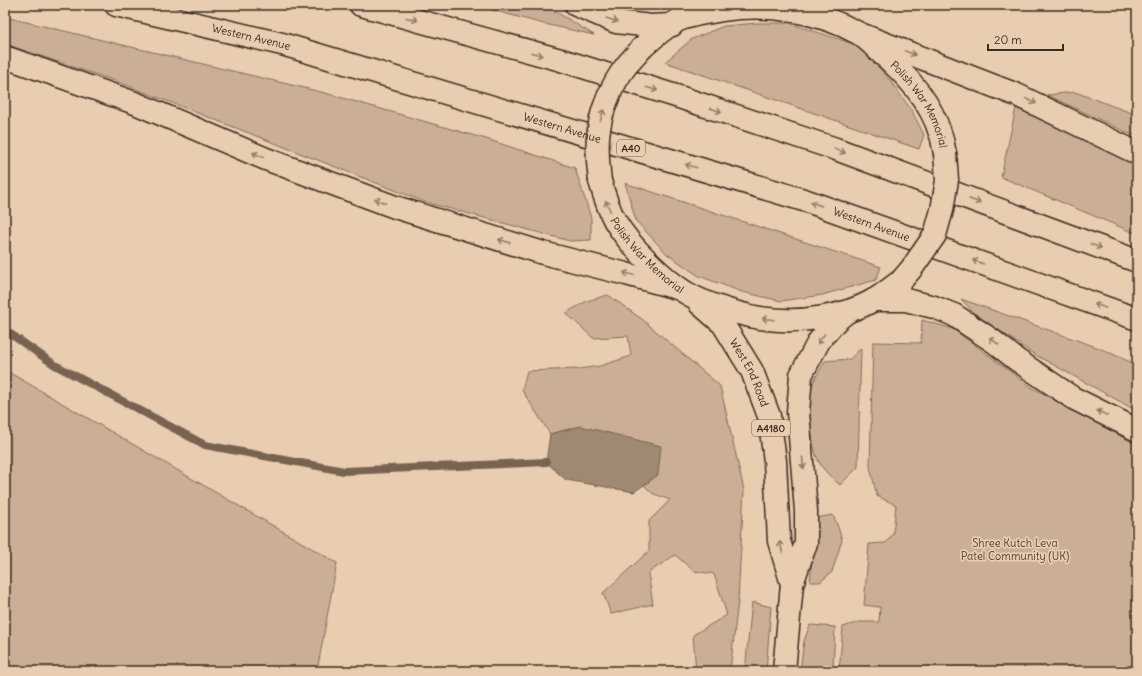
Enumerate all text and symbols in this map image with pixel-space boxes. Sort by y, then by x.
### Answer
one-way arrow [405,16,418,23]
one-way arrow [606,16,618,24]
street label: Western Avenue [211,21,292,53]
scale bar [988,26,1063,52]
text: 20 m [994,32,1022,47]
one-way arrow [903,50,915,58]
one-way arrow [531,51,544,58]
street label: Polish War Memorial [887,58,951,149]
one-way arrow [645,86,658,93]
one-way arrow [1024,98,1036,105]
one-way arrow [710,106,722,114]
one-way arrow [599,109,606,122]
street label: Western Avenue [522,110,603,146]
road number: A40 [617,140,645,156]
one-way arrow [833,147,845,155]
one-way arrow [253,151,265,159]
one-way arrow [685,162,698,169]
one-way arrow [374,197,386,205]
one-way arrow [968,197,980,205]
one-way arrow [604,200,611,212]
one-way arrow [810,200,822,208]
street label: Western Avenue [831,204,912,244]
street label: Polish War Memorial [607,215,687,296]
one-way arrow [497,237,510,244]
one-way arrow [1090,243,1102,251]
one-way arrow [971,258,984,265]
one-way arrow [623,270,636,278]
one-way arrow [1095,301,1107,309]
one-way arrow [762,315,775,322]
one-way arrow [817,333,825,344]
street label: West End Road [727,336,772,409]
one-way arrow [988,337,999,346]
one-way arrow [1096,409,1108,416]
road number: A4180 [752,420,790,436]
one-way arrow [799,456,806,469]
park label: Shree Kutch Leva Patel Community (UK) [961,536,1069,563]
one-way arrow [777,540,784,553]

